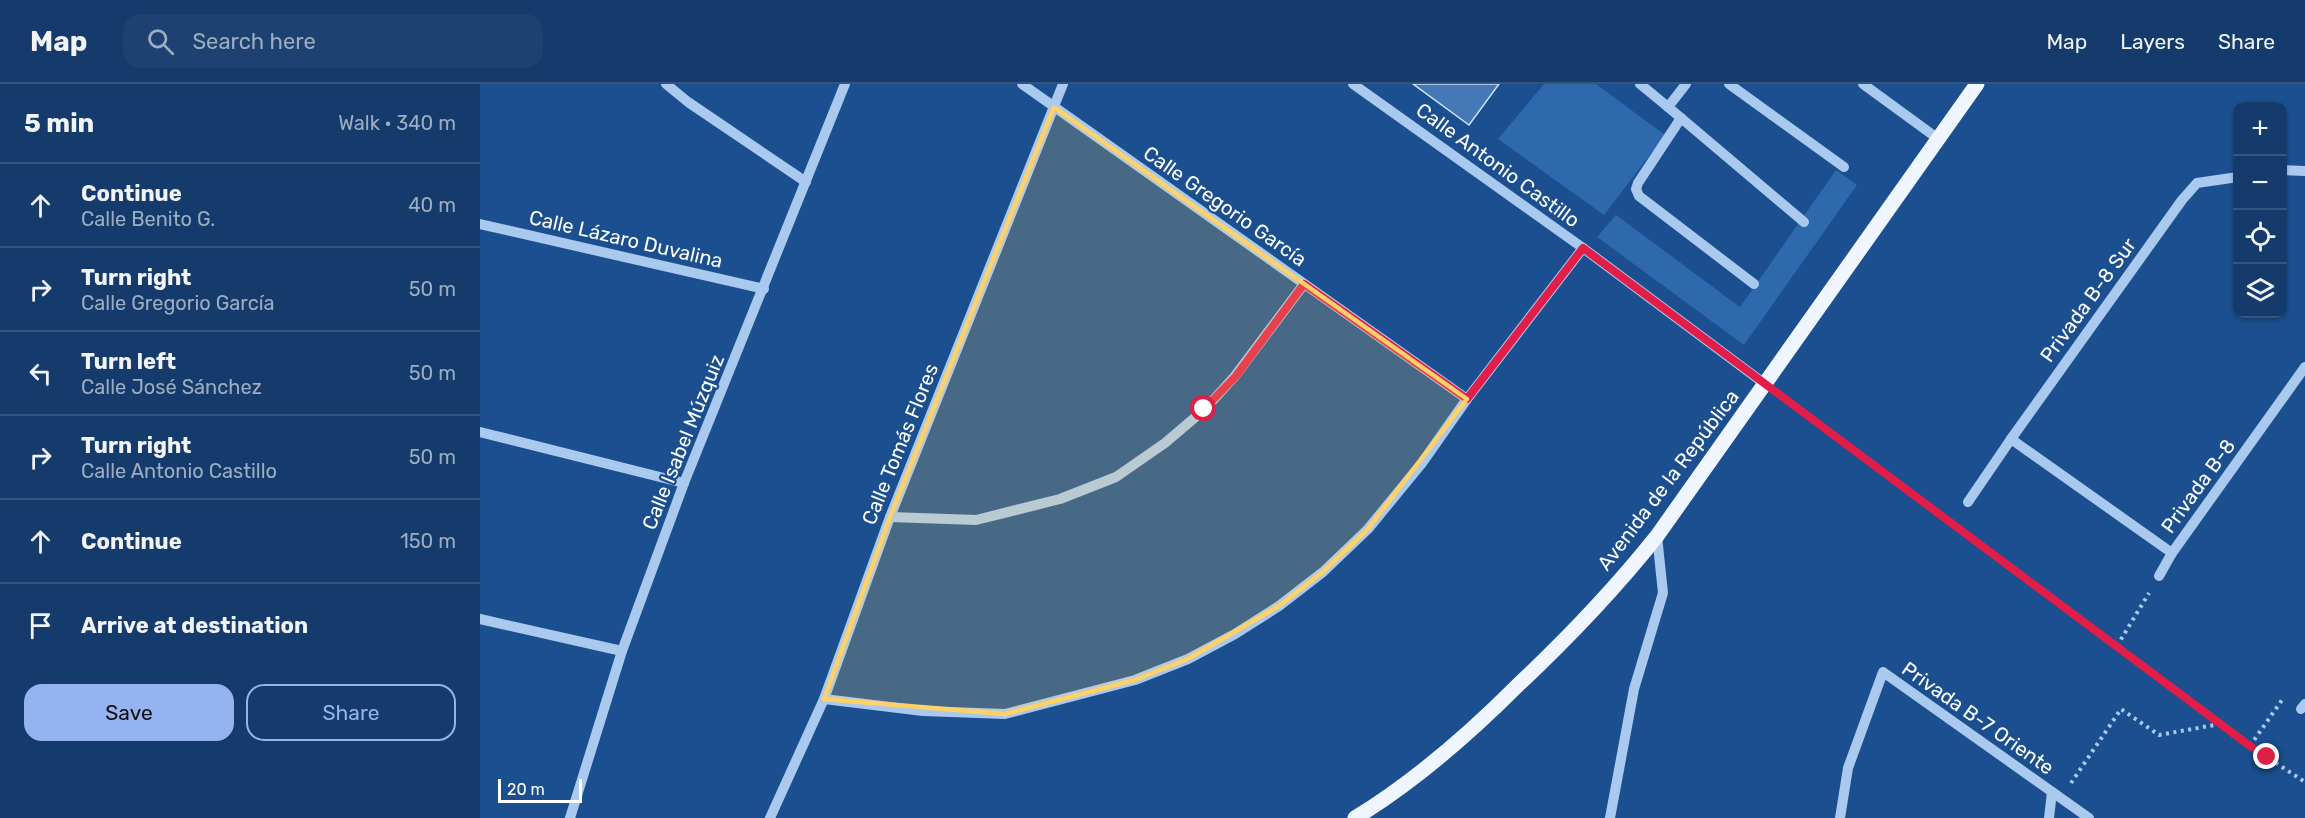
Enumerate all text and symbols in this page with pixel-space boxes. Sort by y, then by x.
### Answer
search box [123,14,543,68]
text: Map [30,25,87,58]
icon: search [144,25,177,58]
text: Search here [192,28,316,55]
text: Map [2046,29,2087,54]
text: Layers [2120,29,2185,54]
text: Share [2218,29,2275,54]
street label: Calle Antonio Castillo [1412,98,1584,232]
map controls [2233,102,2287,318]
button: + [2233,102,2287,156]
text: 5 min [24,108,94,139]
text: Walk · 340 m [338,111,456,135]
street label: Calle Gregorio García [1139,141,1311,271]
button: − [2233,156,2287,210]
text: Continue [81,180,182,207]
icon: ahead [24,189,57,222]
text: 40 m [408,193,456,217]
street label: Calle Lázaro Duvalina [527,205,725,273]
text: Calle Benito G. [81,207,215,231]
button: locate [2233,210,2287,264]
street label: Privada B-8 Sur [2035,233,2141,367]
text: Turn right [81,264,191,291]
button: layers [2233,264,2287,318]
icon: right [24,273,57,306]
text: 50 m [409,277,456,301]
text: Calle Gregorio García [81,291,275,315]
text: Turn left [81,348,176,375]
street label: Calle Isabel Múzquiz [637,351,729,533]
icon: left [24,357,57,390]
street label: Calle Tomás Flores [857,360,943,528]
text: 50 m [409,361,456,385]
text: Calle José Sánchez [81,375,262,399]
street label: Avenida de la República [1592,385,1744,575]
route start [1190,395,1216,421]
text: Turn right [81,432,191,459]
street label: Privada B-8 [2156,434,2240,538]
icon: right [24,441,57,474]
text: 50 m [409,445,456,469]
text: Calle Antonio Castillo [81,459,277,483]
icon: ahead [24,525,57,558]
text: Continue [81,528,182,555]
text: 150 m [400,529,456,553]
icon: arrive [24,609,57,642]
text: Arrive at destination [81,612,308,639]
street label: Privada B-7 Oriente [1897,657,2059,779]
button: Save [24,684,234,741]
button: Share [246,684,456,741]
route end [2253,743,2279,769]
scale bar [498,776,582,804]
text: 20 m [507,780,545,799]

